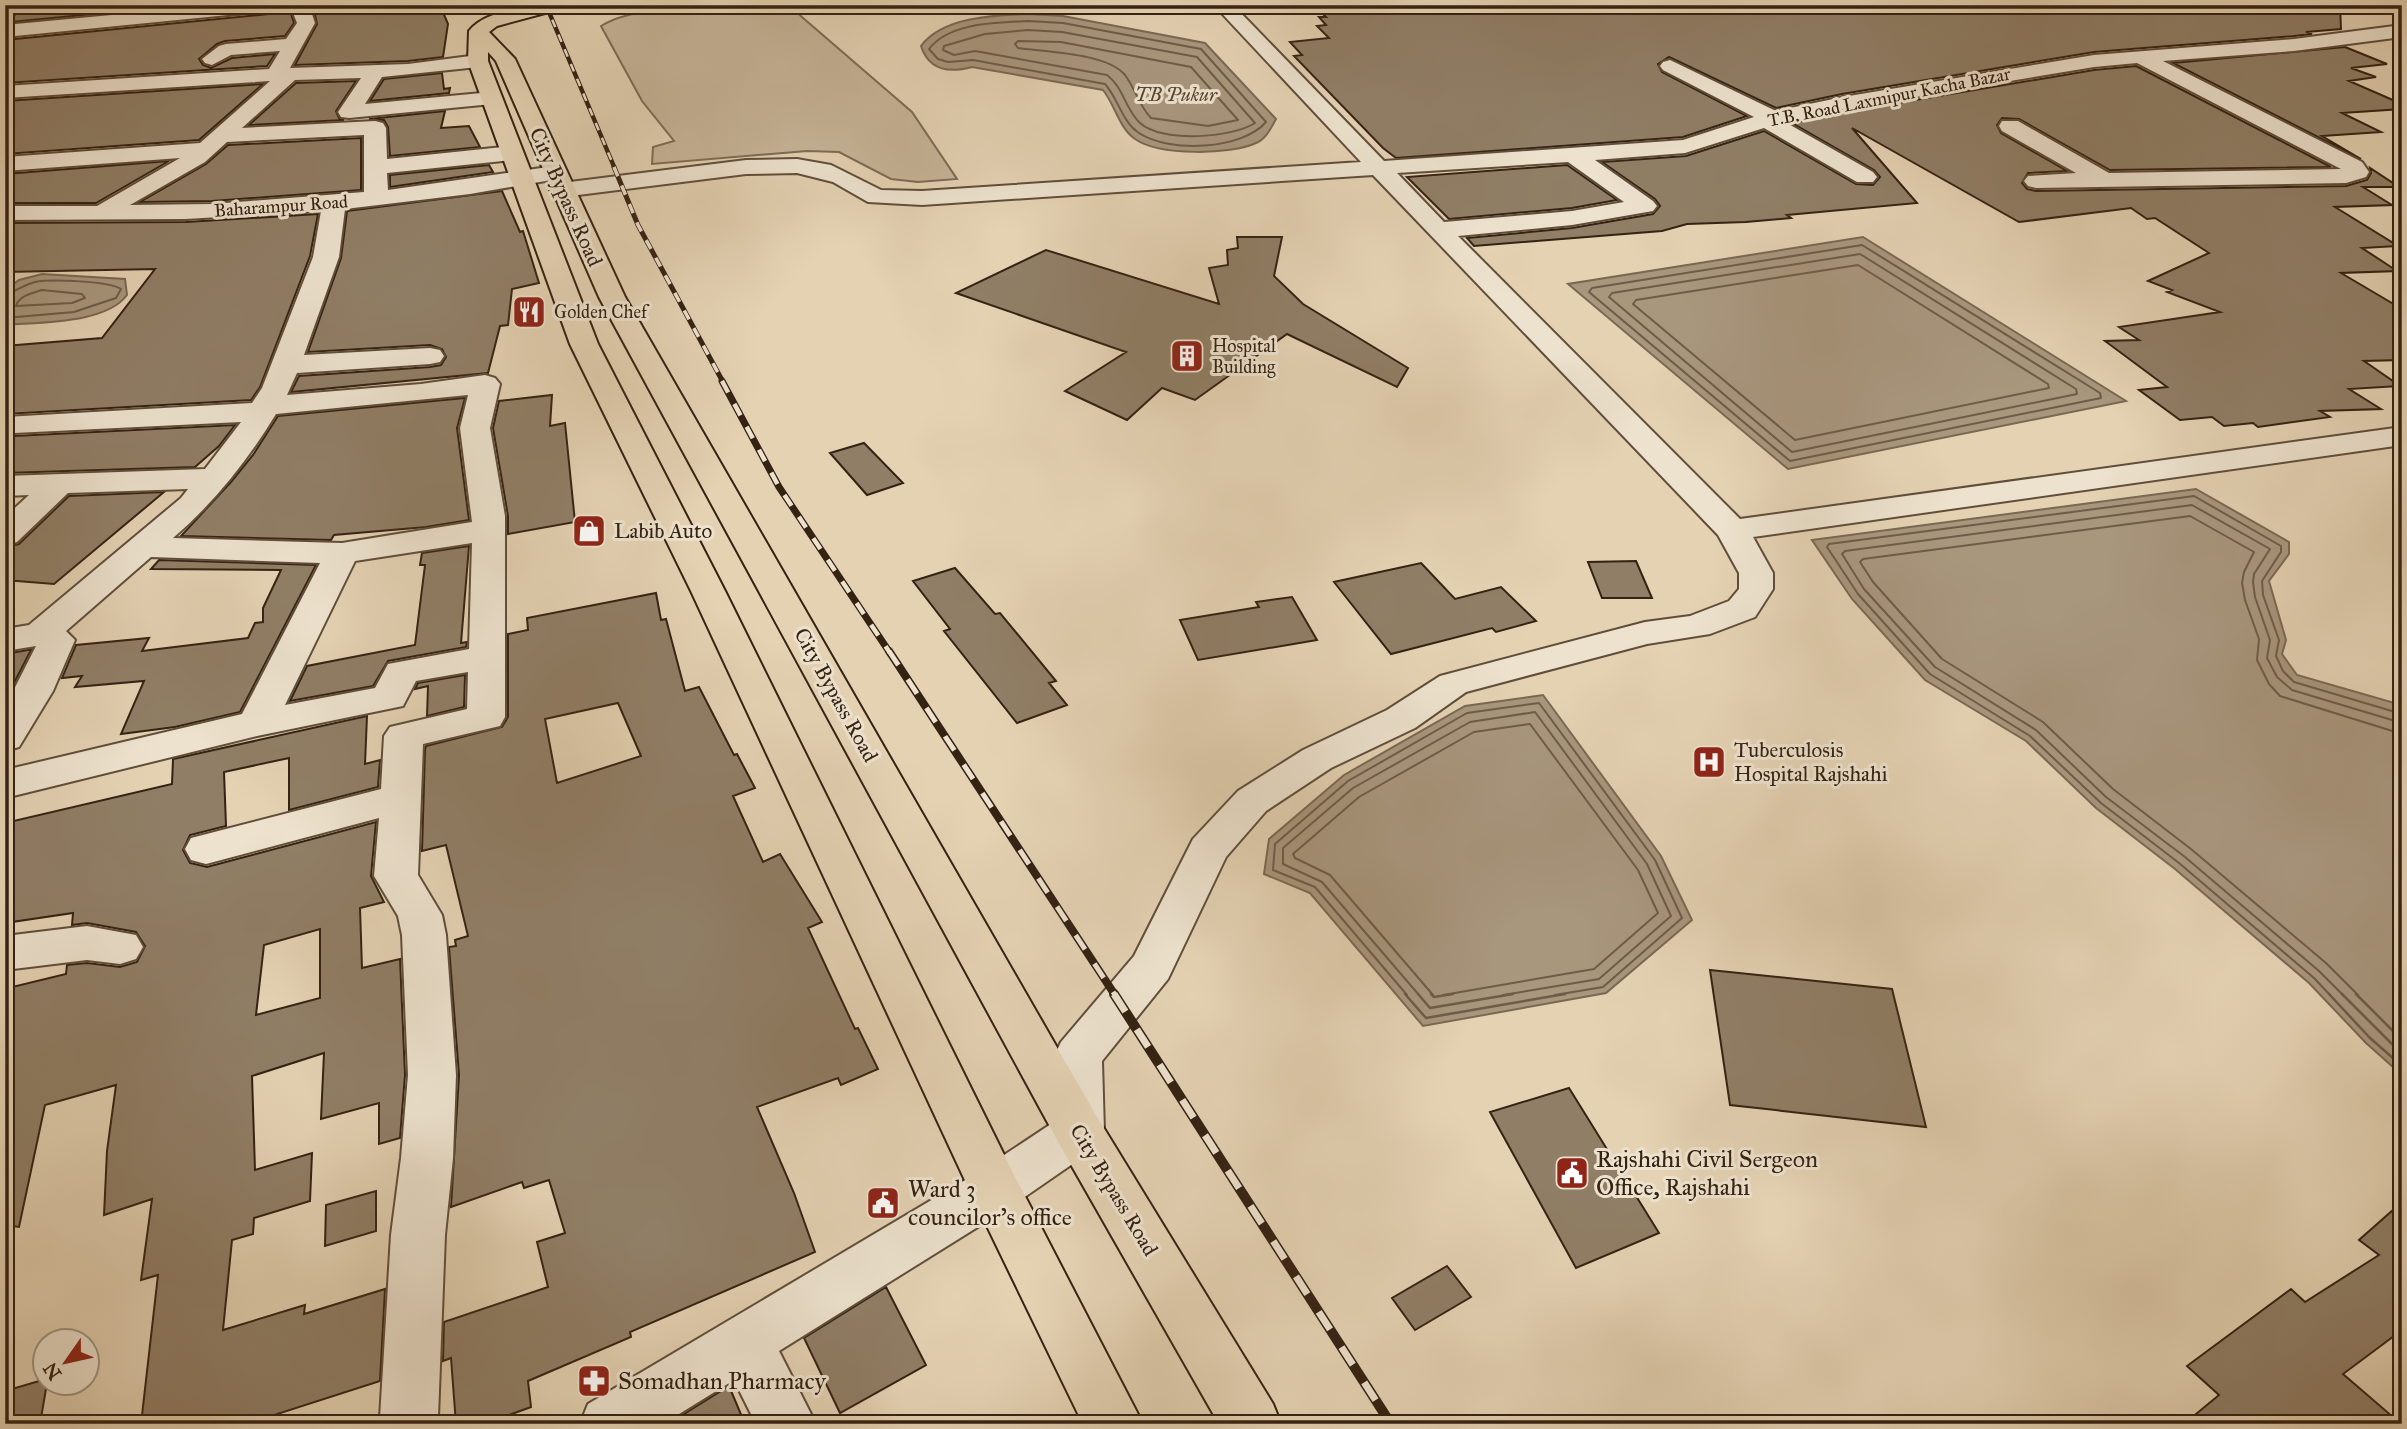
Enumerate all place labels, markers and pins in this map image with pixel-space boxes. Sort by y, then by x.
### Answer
restaurant icon: Golden Chef [510,293,548,331]
place label: Golden Chef [554,301,650,323]
place label: Hospital Building [1212,335,1276,379]
building icon: Hospital Building [1168,337,1206,375]
shop icon: Labib Auto [570,512,608,550]
place label: Labib Auto [614,518,712,544]
place label: Tuberculosis Hospital Rajshahi [1734,737,1888,787]
hospital icon: Tuberculosis Hospital Rajshahi [1690,743,1728,781]
place label: Rajshahi Civil Sergeon Office, Rajshahi [1596,1144,1818,1202]
public building icon: Rajshahi Civil Sergeon Office, Rajshahi [1553,1154,1591,1192]
place label: Ward 3 councilor's office [908,1174,1072,1232]
public building icon: Ward 3 councilor's office [864,1184,902,1222]
pharmacy icon: Somadhan Pharmacy [575,1362,613,1400]
place label: Somadhan Pharmacy [618,1366,827,1396]

